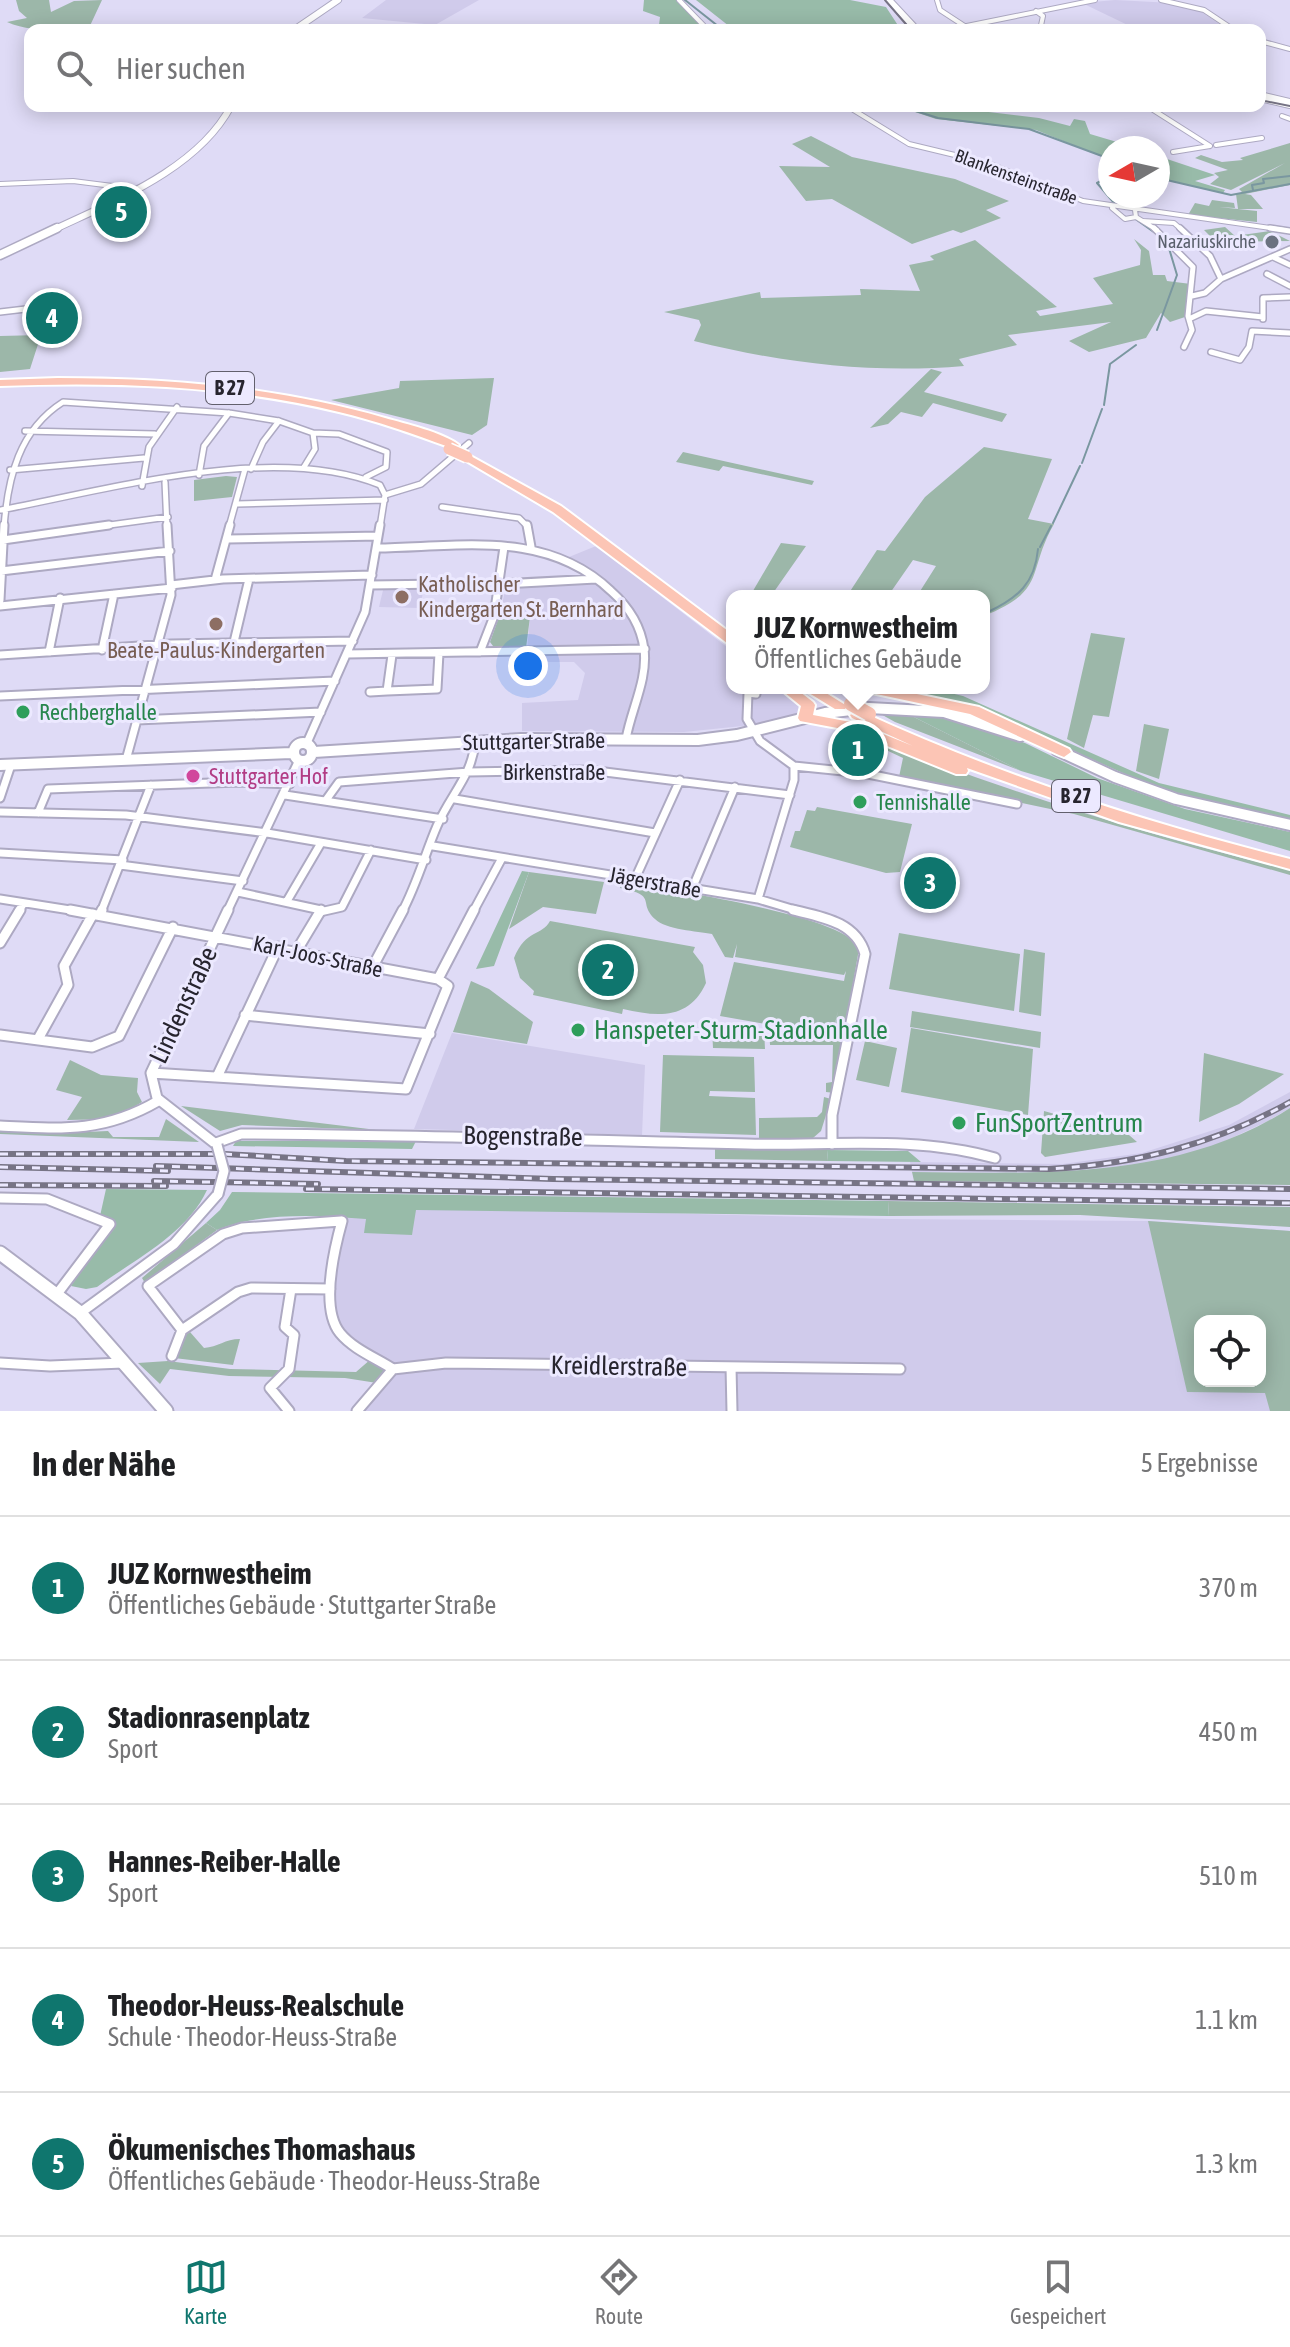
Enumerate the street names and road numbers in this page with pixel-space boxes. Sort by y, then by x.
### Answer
street label: Blankensteinstraße [952,145,1080,208]
road number: B 27 [206,372,254,404]
street label: Stuttgarter Straße [463,727,605,755]
street label: Birkenstraße [503,759,605,785]
road number: B 27 [1052,780,1100,812]
street label: Jägerstraße [607,861,703,903]
street label: Karl-Joos-Straße [251,930,385,982]
street label: Lindenstraße [143,942,223,1068]
street label: Bogenstraße [463,1120,583,1152]
street label: Kreidlerstraße [550,1350,688,1382]

